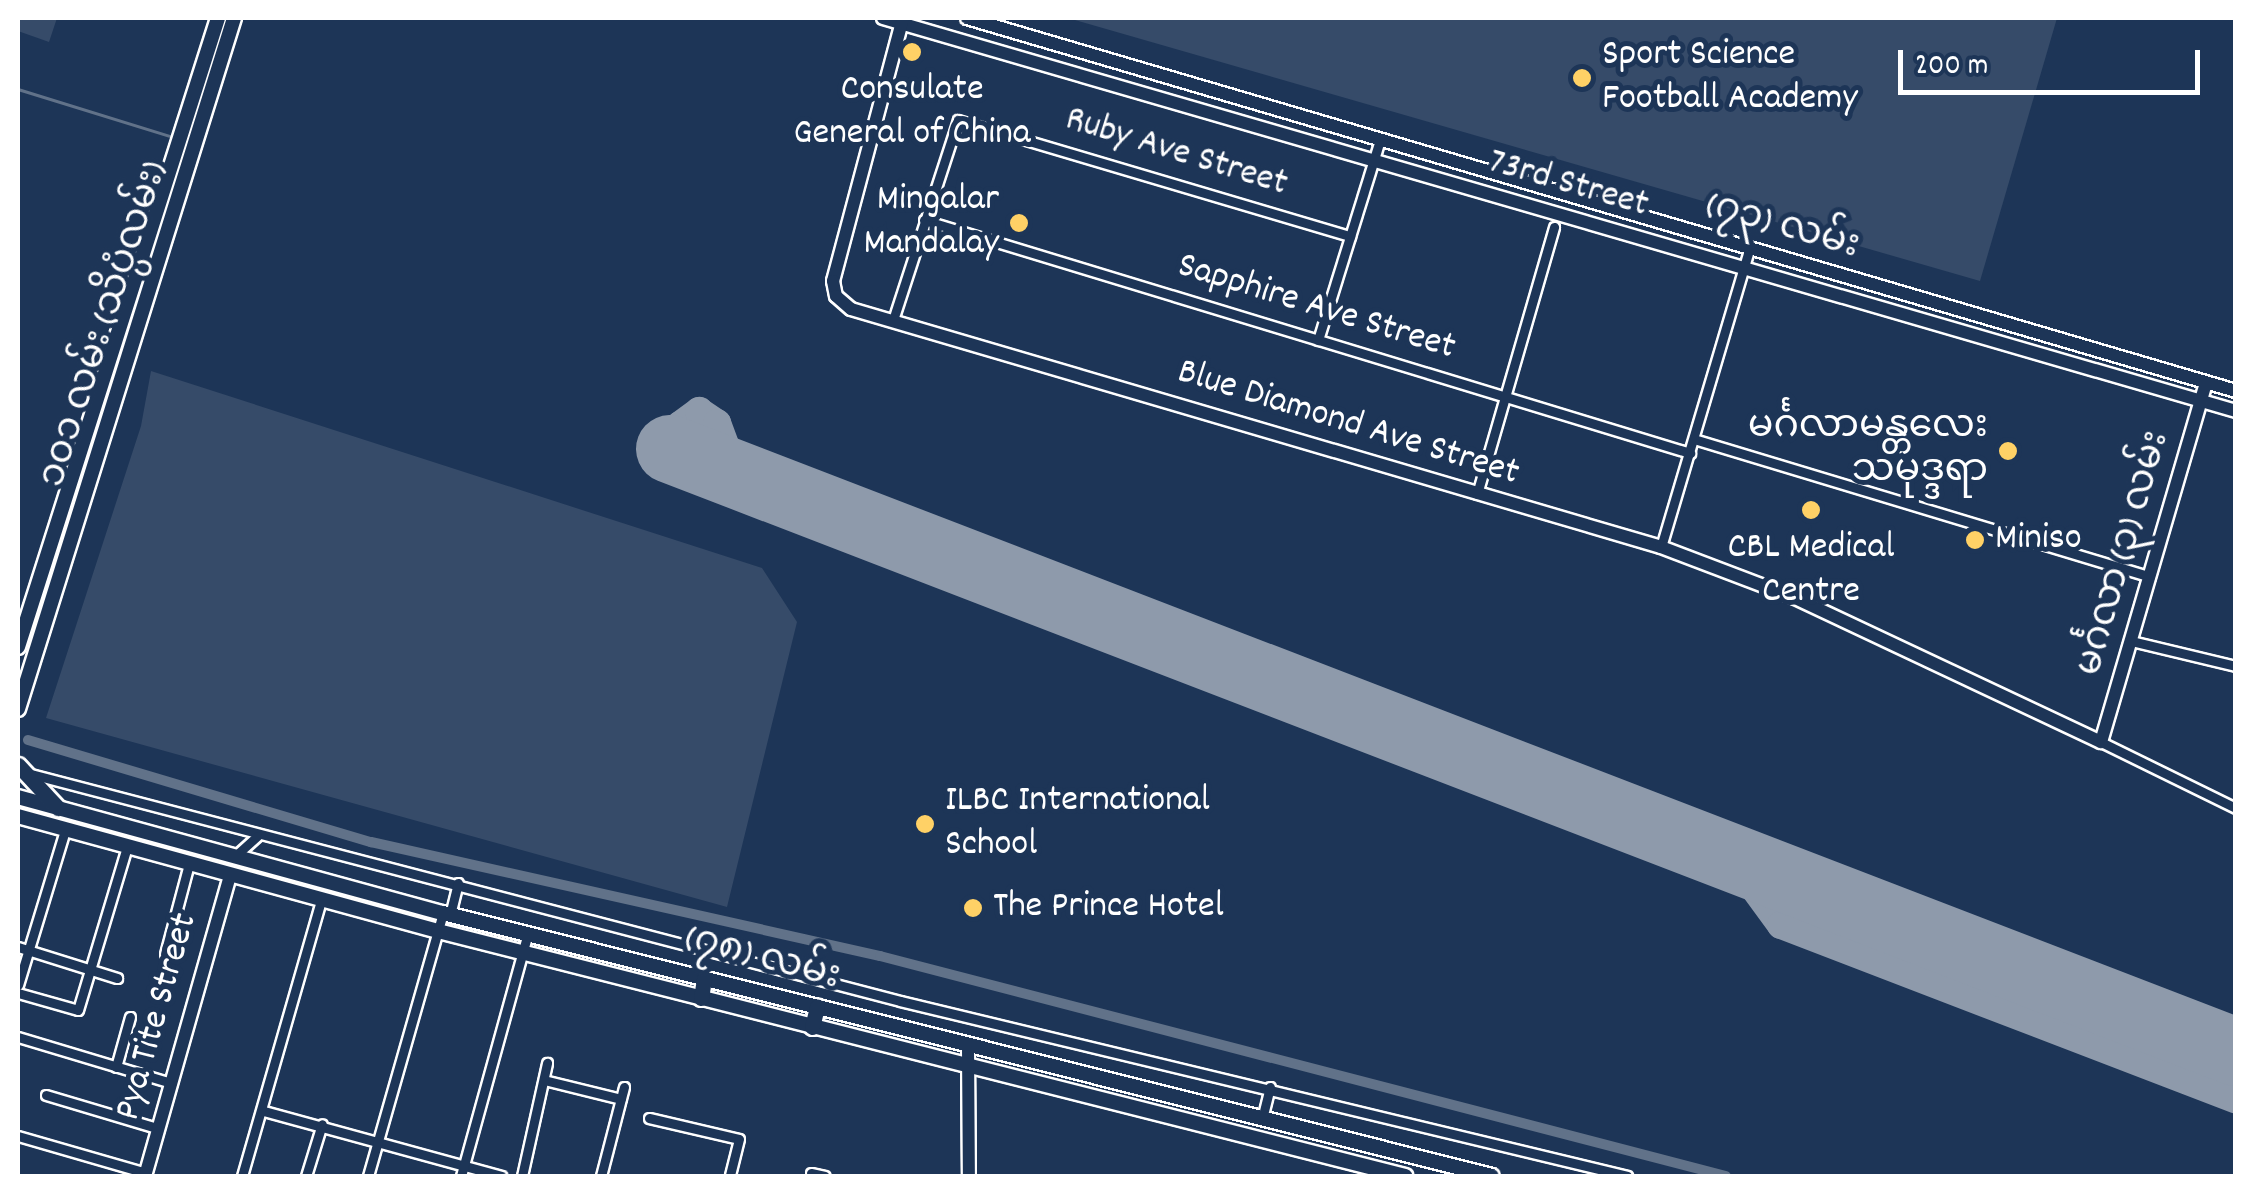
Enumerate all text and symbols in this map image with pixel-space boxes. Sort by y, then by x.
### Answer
scale bar [1903,30,2206,92]
place label: Sport Science Football Academy [1602,33,1858,122]
marker: Consulate General of China [901,41,923,63]
text: 200 m [1915,46,1988,89]
marker: Sport Science Football Academy [1571,67,1593,89]
place label: Consulate General of China [793,68,1031,157]
street label: Ruby Ave Street [1059,98,1293,208]
street label: 73rd Street [1483,140,1653,230]
street label: ၁၀၁ လမ်း (သိပ္ပံလမ်း) [32,156,180,494]
place label: Mingalar Mandalay [863,178,999,268]
street label: (၇၃) လမ်း [1700,184,1864,272]
marker: Mingalar Mandalay [1008,212,1030,234]
street label: Sapphire Ave Street [1172,244,1460,372]
street label: Blue Diamond Ave Street [1172,350,1524,498]
place label: မင်္ဂလာမန္တလေး သမုဒ္ဒရာ [1748,406,1988,496]
street label: မင်္ဂလာ (၃) လမ်း [2068,426,2182,682]
marker: မင်္ဂလာမန္တလေး သမုဒ္ဒရာ [1997,440,2019,462]
marker: CBL Medical Centre [1800,499,1822,521]
place label: Miniso [1995,517,2082,563]
place label: CBL Medical Centre [1728,526,1894,616]
marker: Miniso [1964,529,1986,551]
place label: ILBC International School [945,779,1210,868]
marker: ILBC International School [914,813,936,835]
place label: The Prince Hotel [993,885,1224,931]
marker: The Prince Hotel [962,897,984,919]
street label: Pya Tite Street [107,908,209,1126]
street label: (၇၈) လမ်း [679,917,845,1003]

